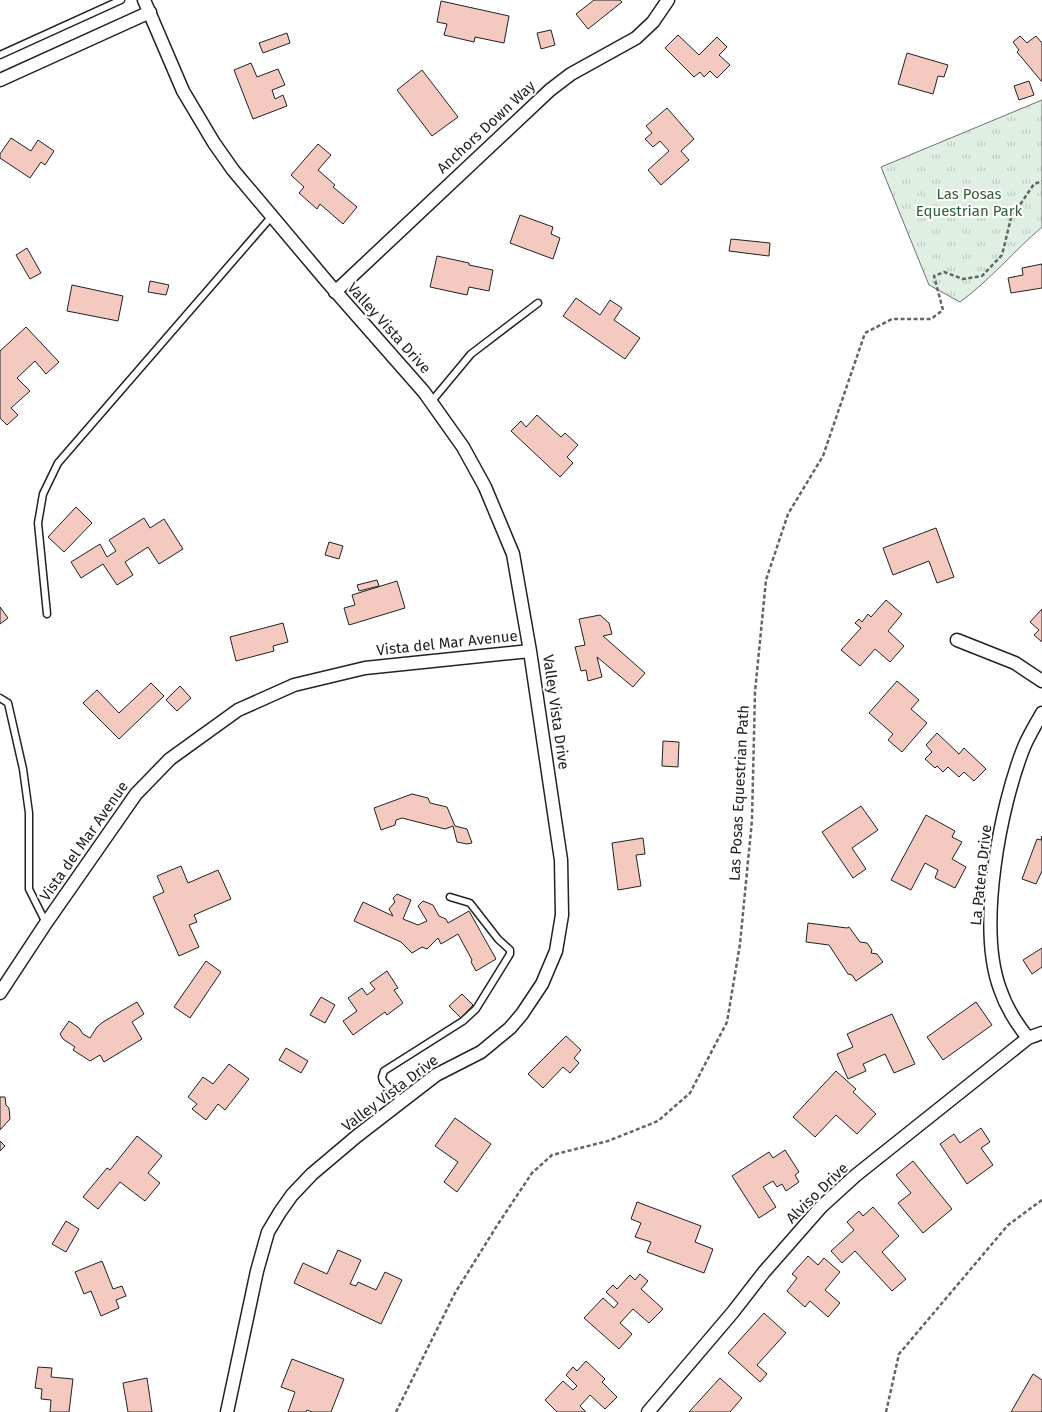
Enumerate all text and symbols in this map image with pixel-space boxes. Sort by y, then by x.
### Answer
street label: Anchors Down Way [433,76,539,177]
park label: Las Posas Equestrian Park [916,185,1023,220]
street label: Valley Vista Drive [343,279,435,377]
street label: Vista del Mar Avenue [375,627,519,659]
street label: Valley Vista Drive [539,653,573,771]
street label: Las Posas Equestrian Path [725,704,753,882]
street label: Vista del Mar Avenue [36,778,132,904]
street label: La Patera Drive [967,824,995,926]
street label: Valley Vista Drive [338,1051,442,1135]
street label: Alviso Drive [782,1159,852,1227]

